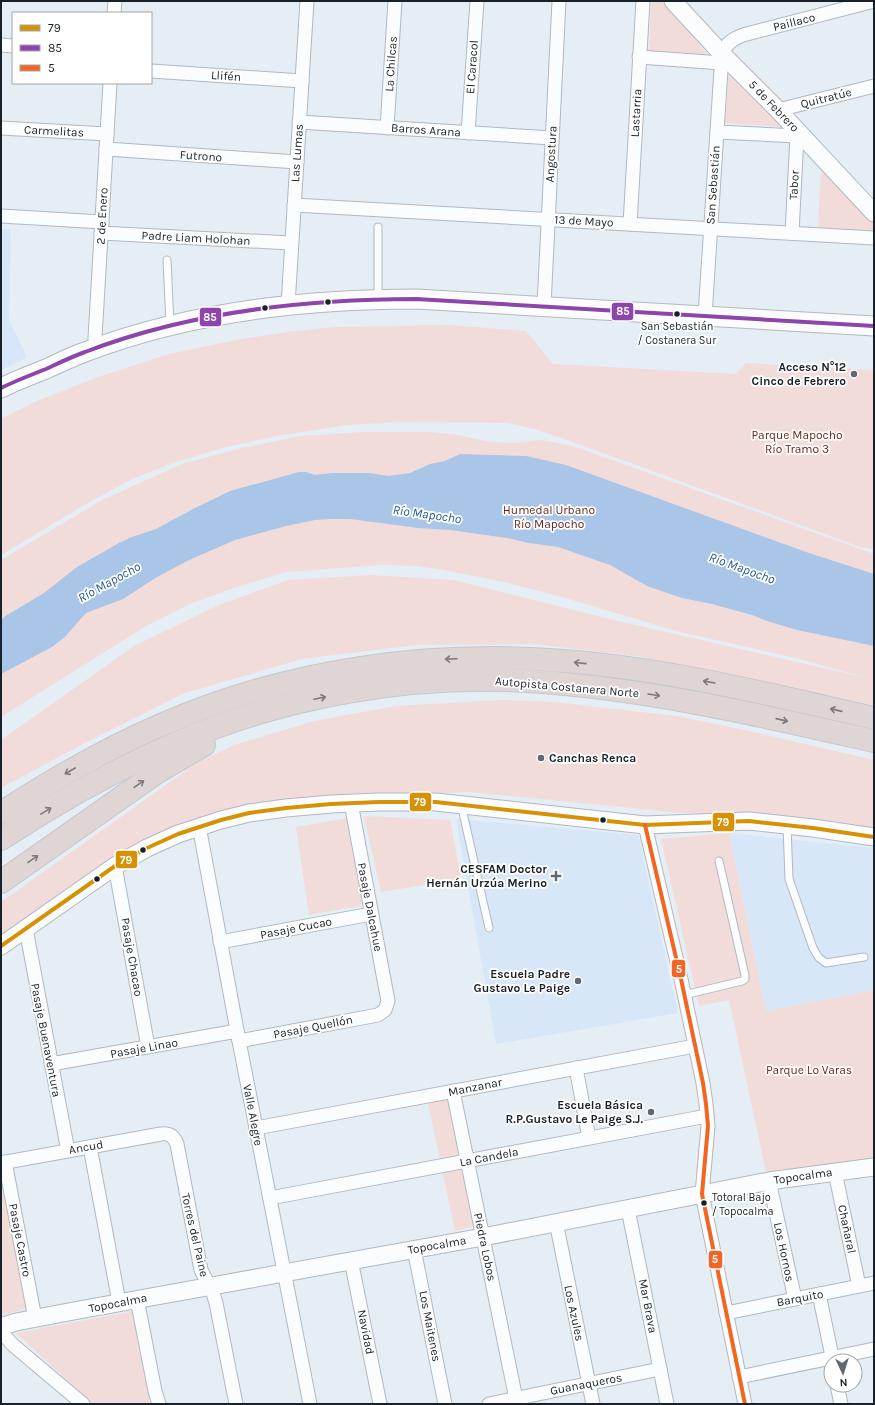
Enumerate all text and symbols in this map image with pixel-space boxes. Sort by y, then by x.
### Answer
street label: Paillaco [771,10,817,34]
legend [12,12,152,84]
text: 79 [48,21,61,35]
street label: La Chilcas [382,36,400,92]
street label: El Caracol [463,40,481,94]
text: 85 [48,41,62,55]
text: 5 [48,61,55,75]
street label: Llifén [211,68,241,84]
street label: 5 de Febrero [746,77,802,135]
street label: Quitratúe [799,85,853,111]
street label: Lastarria [628,88,644,138]
street label: Barros Arana [391,121,461,139]
street label: Carmelitas [24,122,84,140]
street label: Las Lumas [288,123,306,183]
street label: Angostura [543,125,559,183]
street label: San Sebastián [703,145,723,225]
street label: Futrono [179,148,223,164]
street label: Tabor [786,169,802,200]
street label: 2 de Enero [94,187,110,245]
street label: 13 de Mayo [554,212,614,230]
street label: Padre Liam Holohan [141,228,251,248]
unlabelled marker [323,297,333,307]
line badge: 85 [611,302,634,321]
unlabelled marker [260,303,270,313]
text: 85 [616,305,630,318]
line badge: 85 [199,307,222,327]
marker: San Sebastián / Costanera Sur [672,309,682,319]
text: 85 [203,311,217,324]
place label: San Sebastián / Costanera Sur [638,320,716,347]
place label: Acceso N°12 Cinco de Febrero [752,360,846,388]
marker: Acceso N°12 Cinco de Febrero [849,369,859,379]
park label: Parque Mapocho Río Tramo 3 [751,428,843,456]
water label: Río Mapocho [392,502,463,526]
park label: Humedal Urbano Río Mapocho [503,503,595,531]
water label: Río Mapocho [707,549,778,587]
water label: Río Mapocho [75,558,143,605]
one-way arrow [445,655,458,663]
one-way arrow [574,659,587,666]
street label: Autopista Costanera Norte [494,674,640,700]
one-way arrow [703,678,716,686]
one-way arrow [648,691,661,699]
one-way arrow [313,694,326,702]
one-way arrow [830,705,843,713]
one-way arrow [775,717,788,725]
place label: Canchas Renca [549,751,636,765]
marker: Canchas Renca [536,753,546,763]
one-way arrow [64,767,76,775]
one-way arrow [134,780,145,788]
line badge: 79 [409,792,432,812]
text: 79 [414,796,426,809]
one-way arrow [40,806,52,814]
line badge: 79 [712,812,735,832]
unlabelled marker [598,815,608,825]
text: 79 [717,816,729,829]
unlabelled marker [138,845,148,855]
line badge: 79 [115,850,138,869]
text: 79 [120,854,132,867]
one-way arrow [27,855,38,863]
street label: Pasaje Dalcahue [355,861,385,953]
place label: CESFAM Doctor Hernán Urzúa Merino [426,862,547,890]
marker: CESFAM Doctor Hernán Urzúa Merino [550,870,562,882]
unlabelled marker [92,874,102,884]
street label: Pasaje Cucao [259,914,333,942]
street label: Pasaje Chacao [118,917,146,997]
line badge: 5 [671,959,686,978]
text: 5 [676,963,682,976]
place label: Escuela Padre Gustavo Le Paige [474,967,570,995]
marker: Escuela Padre Gustavo Le Paige [573,976,583,986]
street label: Pasaje Buenaventura [28,982,64,1098]
street label: Pasaje Quellón [272,1012,354,1042]
street label: Pasaje Linao [109,1035,179,1061]
park label: Parque Lo Varas [766,1063,852,1077]
street label: Manzanar [447,1075,504,1099]
street label: Valle Alegre [240,1083,266,1147]
place label: Escuela Básica R.P.Gustavo Le Paige S.J. [506,1098,643,1126]
marker: Escuela Básica R.P.Gustavo Le Paige S.J. [646,1107,656,1117]
street label: Ancud [68,1137,104,1157]
street label: La Candela [458,1144,520,1170]
street label: Topocalma [773,1165,833,1187]
place label: Totoral Bajo / Topocalma [712,1191,774,1218]
street label: Torres del Paine [179,1192,211,1278]
marker: Totoral Bajo / Topocalma [699,1198,709,1208]
street label: Pasaje Castro [6,1202,34,1278]
street label: Chañaral [835,1203,859,1255]
street label: Piedra Lobos [471,1212,499,1282]
street label: Los Hornos [771,1221,797,1283]
street label: Topocalma [407,1233,467,1257]
line badge: 5 [708,1250,723,1269]
text: 5 [712,1253,718,1266]
street label: Mar Brava [636,1278,660,1334]
street label: Los Azules [561,1284,587,1342]
street label: Barquito [775,1287,825,1309]
street label: Los Maitenes [416,1289,444,1363]
street label: Topocalma [88,1290,148,1316]
street label: Navidad [355,1308,377,1356]
north arrow [823,1353,863,1393]
street label: Guanaqueros [549,1370,623,1398]
text: N [839,1376,848,1389]

